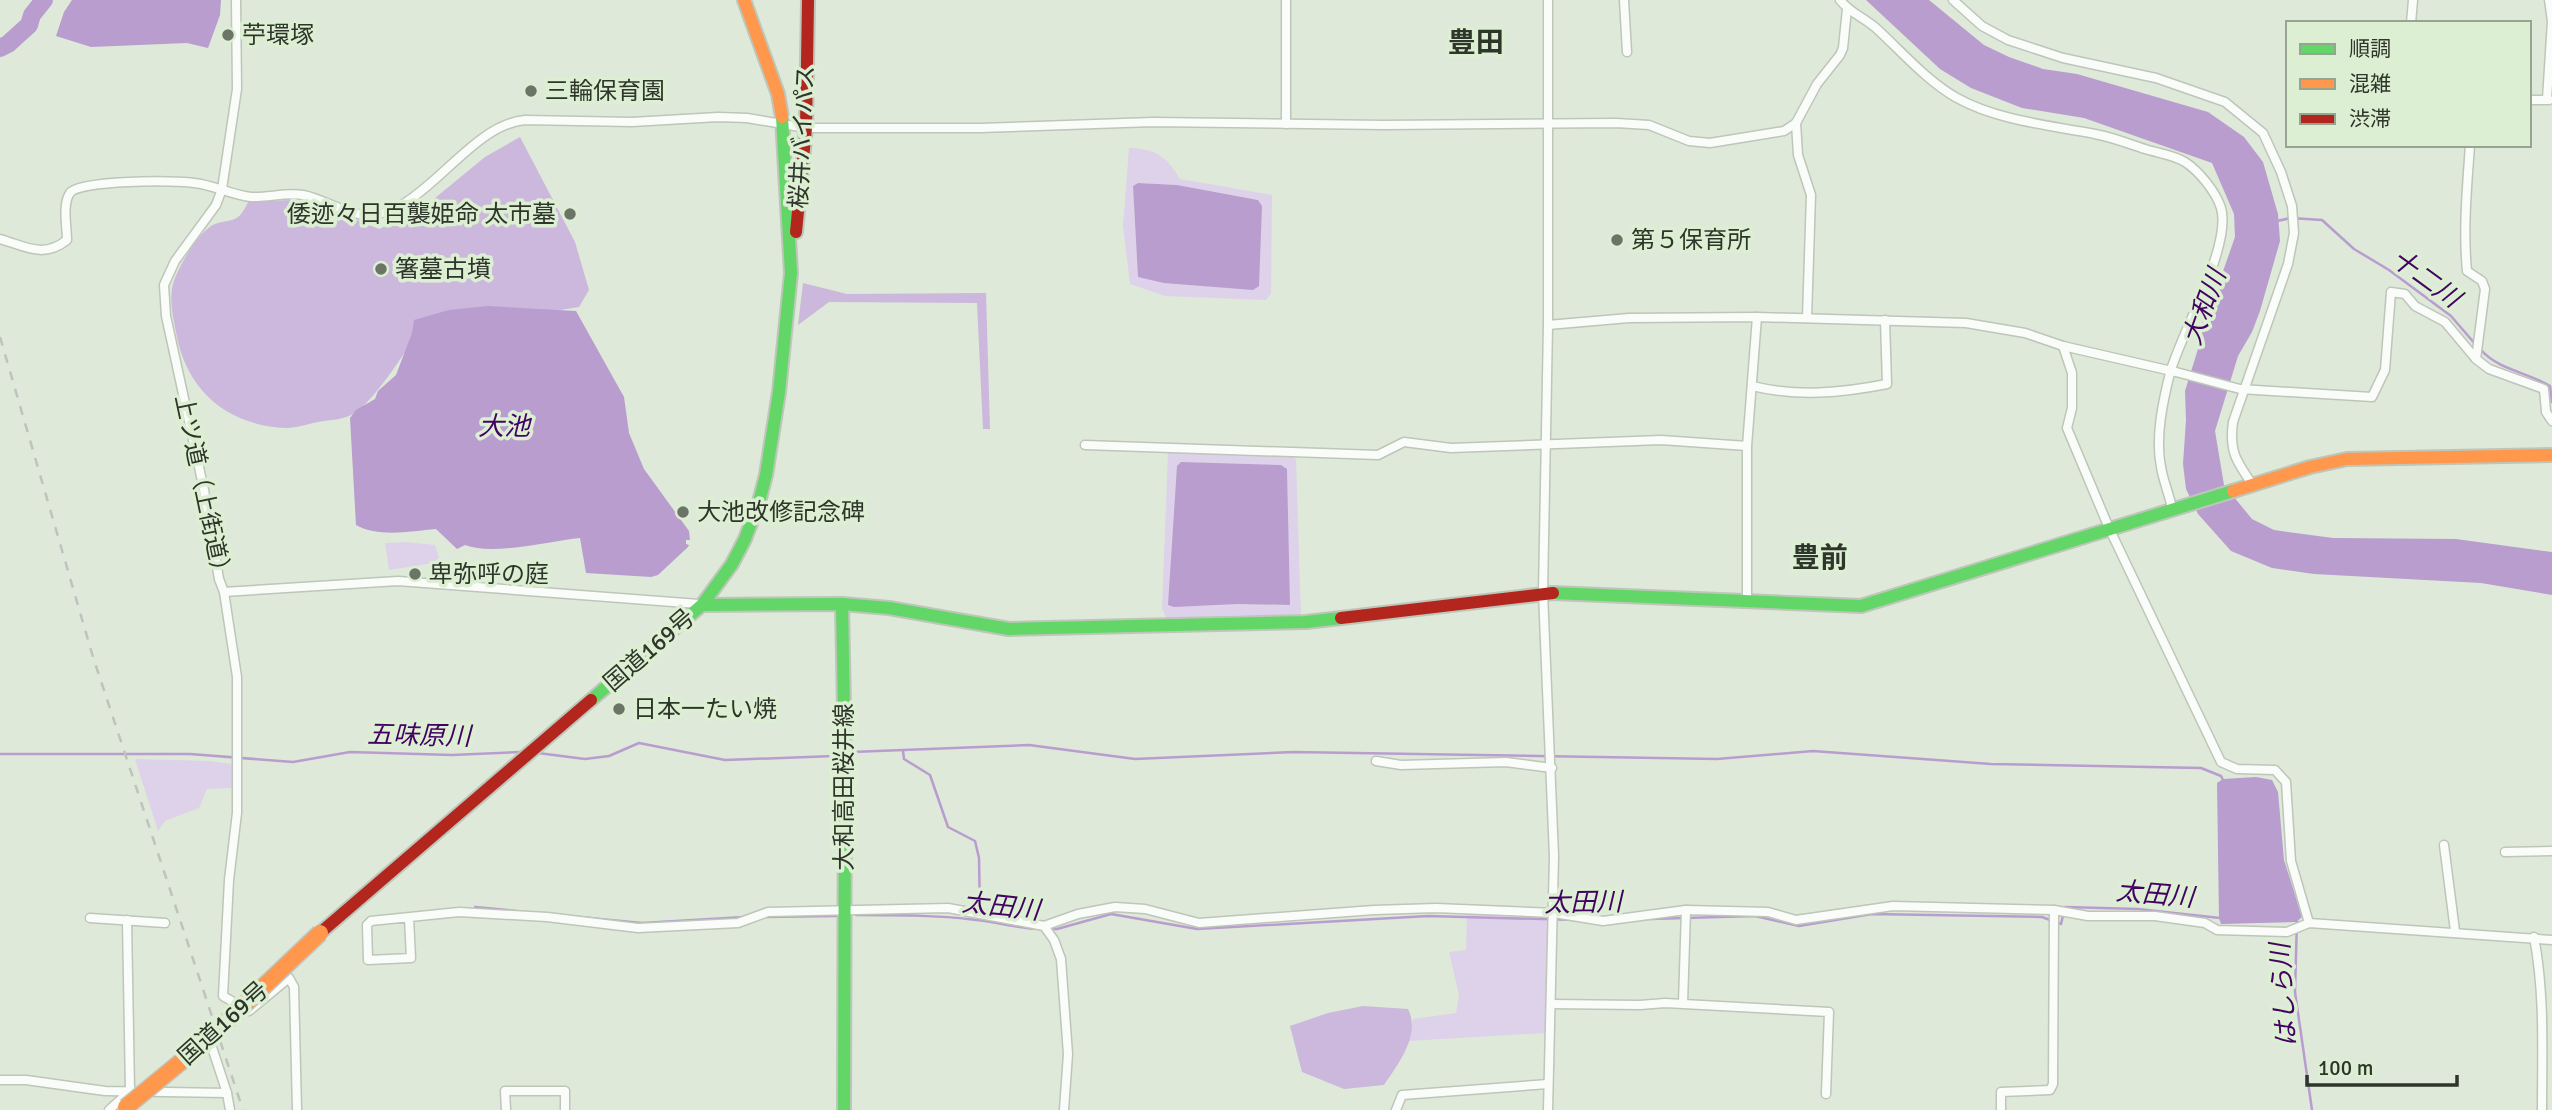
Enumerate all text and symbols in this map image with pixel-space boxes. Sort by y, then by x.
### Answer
place label: 苧環塚 [242,20,314,50]
legend [2286,21,2531,147]
district label: 豊田 [1448,26,1504,60]
marker: 苧環塚 [220,27,236,43]
text: 順調 [2349,36,2391,62]
street label: 桜井バイパス [783,65,821,209]
text: 混雑 [2349,71,2391,97]
place label: 三輪保育園 [545,76,665,106]
marker: 三輪保育園 [523,83,539,99]
text: 渋滞 [2349,106,2391,132]
place label: 倭迹々日百襲姫命 太市墓 [287,199,556,229]
marker: 倭迹々日百襲姫命 太市墓 [562,206,578,222]
place label: 第５保育所 [1631,225,1751,255]
marker: 第５保育所 [1609,232,1625,248]
water label: 十二川 [2384,243,2469,316]
place label: 箸墓古墳 [395,254,491,284]
marker: 箸墓古墳 [373,261,389,277]
water label: 大和川 [2177,262,2234,349]
street label: 上ツ道（上街道） [168,392,238,586]
water label: 大池 [478,411,533,443]
place label: 大池改修記念碑 [697,497,865,527]
marker: 大池改修記念碑 [675,504,691,520]
district label: 豊前 [1792,541,1848,575]
place label: 卑弥呼の庭 [429,559,549,589]
marker: 卑弥呼の庭 [407,566,423,582]
street label: 国道169号 [597,602,701,698]
place label: 日本一たい焼 [633,694,777,724]
marker: 日本一たい焼 [611,701,627,717]
street label: 大和高田桜井線 [829,703,859,871]
water label: 五味原川 [367,719,474,753]
water label: 太田川 [2115,876,2198,915]
water label: 太田川 [1544,886,1625,920]
water label: 太田川 [960,887,1044,927]
water label: はしら川 [2264,939,2304,1048]
street label: 国道169号 [172,975,274,1071]
scale bar [2307,1044,2458,1088]
text: 100 m [2318,1055,2373,1081]

